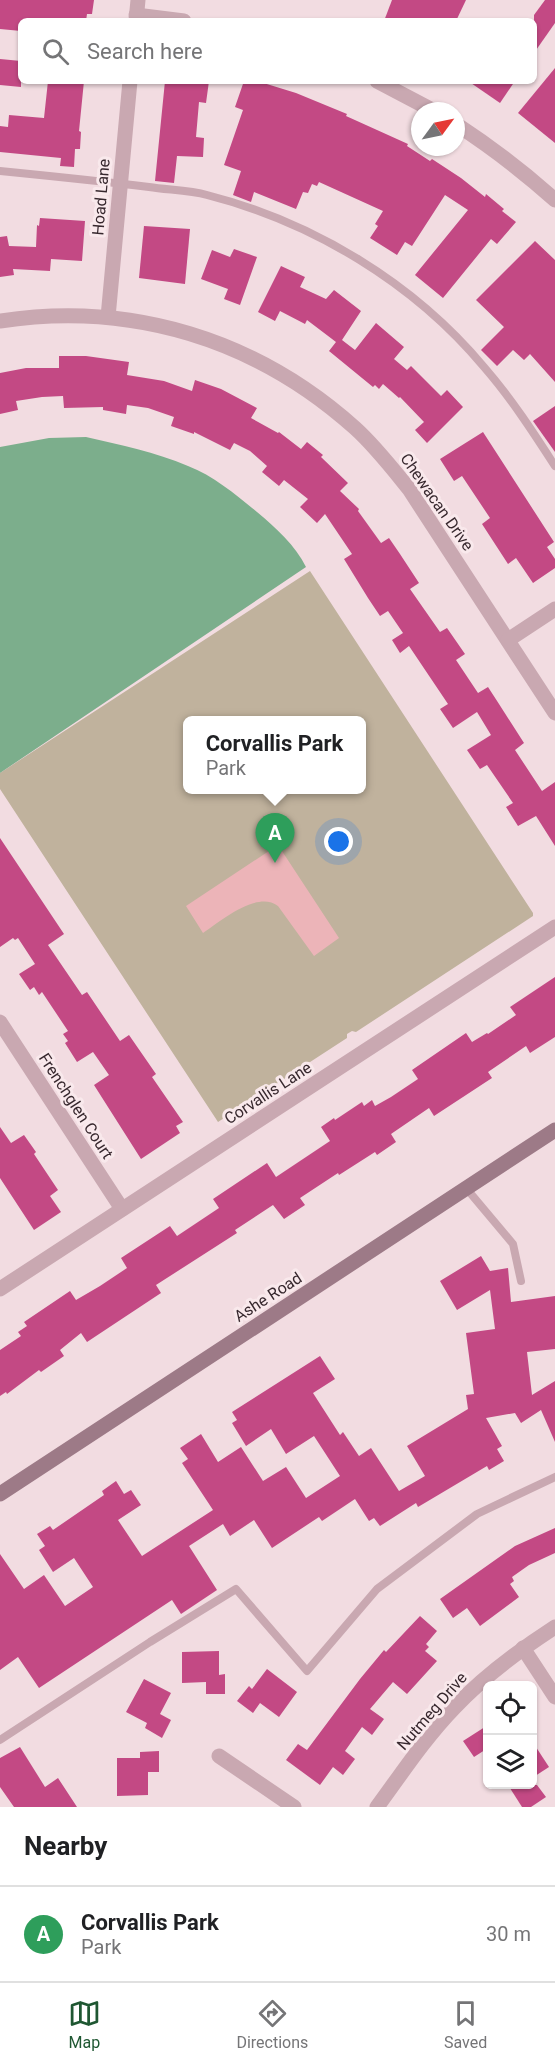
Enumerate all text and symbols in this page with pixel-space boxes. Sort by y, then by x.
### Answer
search box [18,18,537,84]
icon: search [39,35,72,68]
text: Search here [87,39,203,64]
north arrow [411,102,465,156]
street label: Hoad Lane [88,158,114,236]
street label: Chewacan Drive [396,450,478,554]
popup [183,716,366,794]
text: Corvallis Park [206,731,343,756]
text: Park [206,756,246,780]
pin: A [256,814,294,863]
your location [324,827,353,856]
street label: Frenchglen Court [35,1050,117,1162]
street label: Corvallis Lane [221,1058,315,1128]
street label: Ashe Road [231,1268,305,1326]
street label: Nutmeg Drive [393,1668,471,1754]
map controls [483,1681,537,1789]
button: locate [483,1681,537,1735]
button: layers [483,1735,537,1789]
text: Nearby [24,1831,107,1861]
text: Corvallis Park [81,1910,219,1935]
text: A [37,1922,50,1946]
text: 30 m [486,1922,531,1946]
text: Park [81,1935,121,1959]
tab: Map [68,1997,101,2052]
tab: Directions [236,1997,308,2052]
tab: Saved [444,1997,487,2052]

